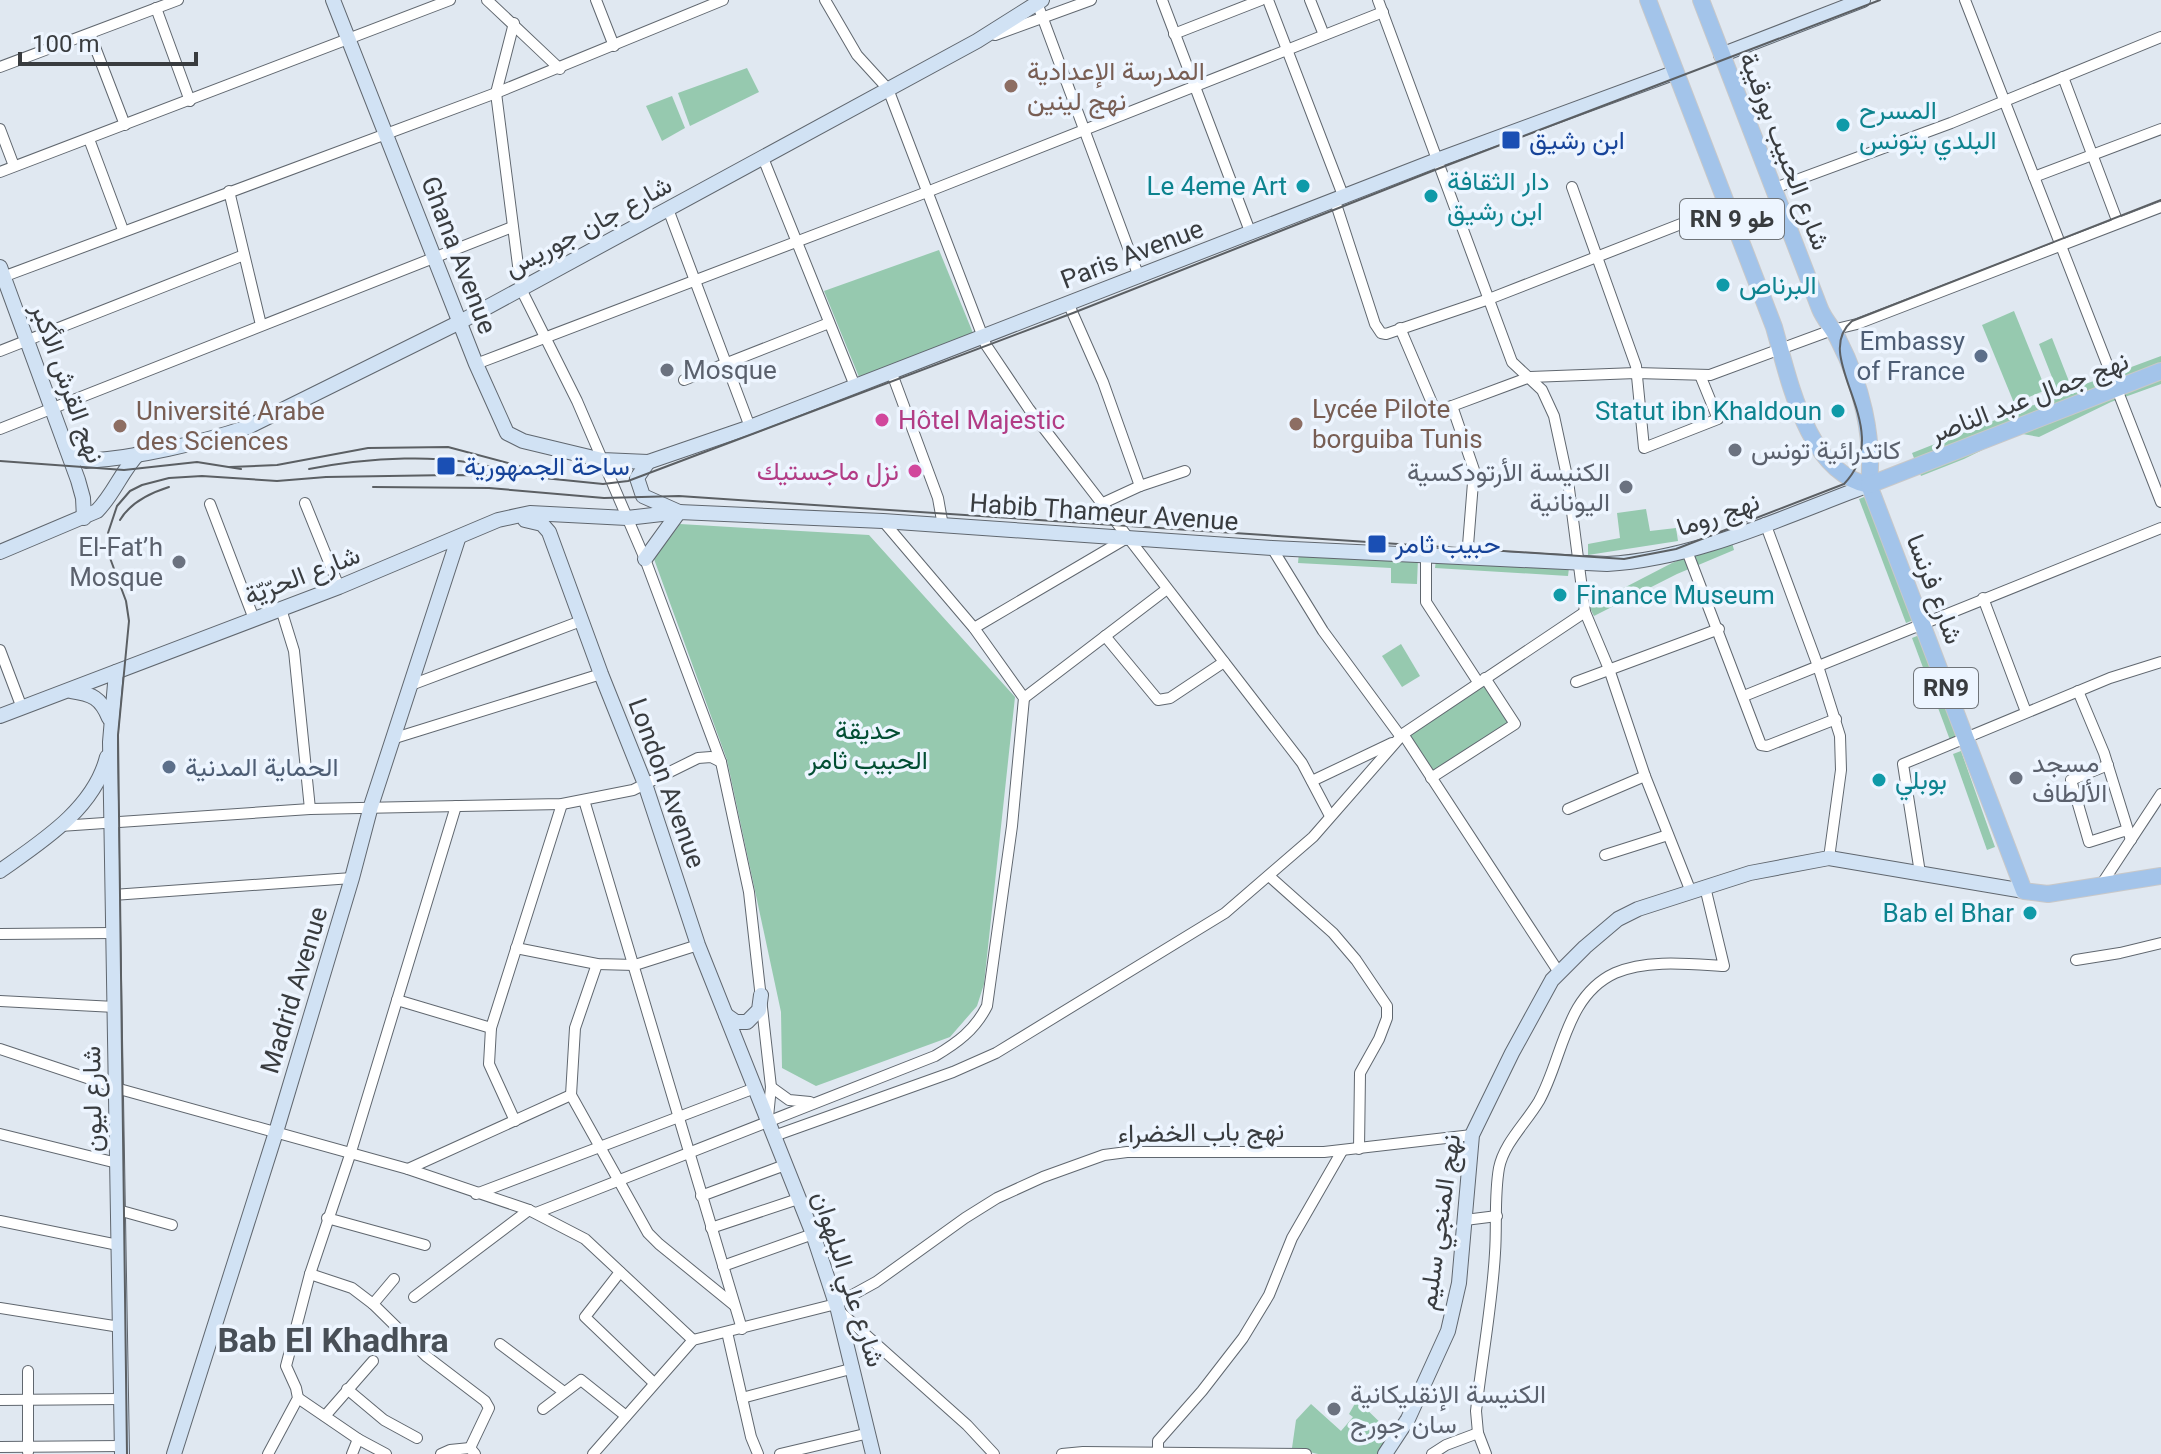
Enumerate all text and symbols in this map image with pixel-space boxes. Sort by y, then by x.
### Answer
scale bar [20,16,196,66]
text: 100 m [32,30,99,58]
street label: شارع الحبيب بورقيبة [1731,48,1836,255]
place label: المدرسة الإعدادية نهج لينين [1027,56,1205,119]
marker: المدرسة الإعدادية نهج لينين [1002,77,1020,95]
place label: المسرح البلدي بتونس [1859,95,1997,161]
marker: المسرح البلدي بتونس [1834,116,1852,134]
place label: ابن رشيق [1529,125,1625,156]
marker: ابن رشيق [1500,129,1522,151]
place label: دار الثقافة ابن رشيق [1447,166,1549,227]
street label: شارع جان جوريس [499,169,678,285]
place label: Le 4eme Art [1146,171,1287,201]
street label: Ghana Avenue [415,172,503,338]
marker: Le 4eme Art [1294,177,1312,195]
marker: دار الثقافة ابن رشيق [1422,187,1440,205]
road number: RN 9 طو [1680,199,1784,239]
street label: Paris Avenue [1056,213,1208,295]
place label: البرناص [1739,270,1816,301]
marker: البرناص [1714,276,1732,294]
street label: نهج القرش الأكبر [22,298,111,468]
place label: Embassy of France [1856,326,1965,386]
street label: نهج جمال عبد الناصر [1924,345,2134,452]
marker: Embassy of France [1972,347,1990,365]
place label: Mosque [683,355,777,385]
marker: Mosque [658,361,676,379]
place label: Lycée Pilote borguiba Tunis [1312,394,1483,454]
place label: Université Arabe des Sciences [136,396,325,456]
place label: Statut ibn Khaldoun [1595,396,1822,426]
marker: Statut ibn Khaldoun [1829,402,1847,420]
place label: Hôtel Majestic [898,405,1065,435]
marker: Hôtel Majestic [873,411,891,429]
marker: Lycée Pilote borguiba Tunis [1287,415,1305,433]
marker: Université Arabe des Sciences [111,417,129,435]
place label: كاتدرائية تونس [1751,435,1901,466]
marker: كاتدرائية تونس [1726,441,1744,459]
place label: ساحة الجمهورية [464,451,630,482]
marker: ساحة الجمهورية [435,455,457,477]
place label: نزل ماجستيك [757,456,899,487]
place label: الكنيسة الأرتودكسية اليونانية [1407,457,1610,518]
marker: نزل ماجستيك [906,462,924,480]
marker: الكنيسة الأرتودكسية اليونانية [1617,478,1635,496]
street label: نهج روما [1673,486,1764,545]
street label: Habib Thameur Avenue [969,488,1239,536]
place label: حبيب ثامر [1394,529,1501,560]
street label: شارع فرنسا [1898,530,1970,649]
place label: El-Fat’h Mosque [69,532,163,592]
marker: حبيب ثامر [1366,533,1388,555]
street label: شارع الحرّيّة [240,539,365,614]
marker: El-Fat’h Mosque [170,553,188,571]
place label: Finance Museum [1576,580,1775,610]
marker: Finance Museum [1551,586,1569,604]
road number: RN9 [1914,668,1978,708]
street label: London Avenue [622,694,712,872]
park label: حديقة الحبيب ثامر [807,715,928,776]
place label: مسجد الألطاف [2032,748,2107,808]
place label: الحماية المدنية [185,752,339,782]
marker: الحماية المدنية [160,758,178,776]
place label: بوبلي [1895,765,1947,801]
marker: مسجد الألطاف [2007,769,2025,787]
marker: بوبلي [1870,771,1888,789]
place label: Bab el Bhar [1883,898,2014,928]
street label: Madrid Avenue [254,903,334,1077]
marker: Bab el Bhar [2021,904,2039,922]
street label: شارع ليون [76,1046,111,1152]
street label: نهج باب الخضراء [1117,1116,1285,1151]
street label: نهج المنجي سليم [1412,1132,1472,1313]
street label: شارع علي البلهوان [801,1187,892,1372]
district label: Bab El Khadhra [217,1320,449,1360]
place label: الكنيسة الإنقليكانية سان جورج [1350,1379,1546,1442]
marker: الكنيسة الإنقليكانية سان جورج [1325,1400,1343,1418]

